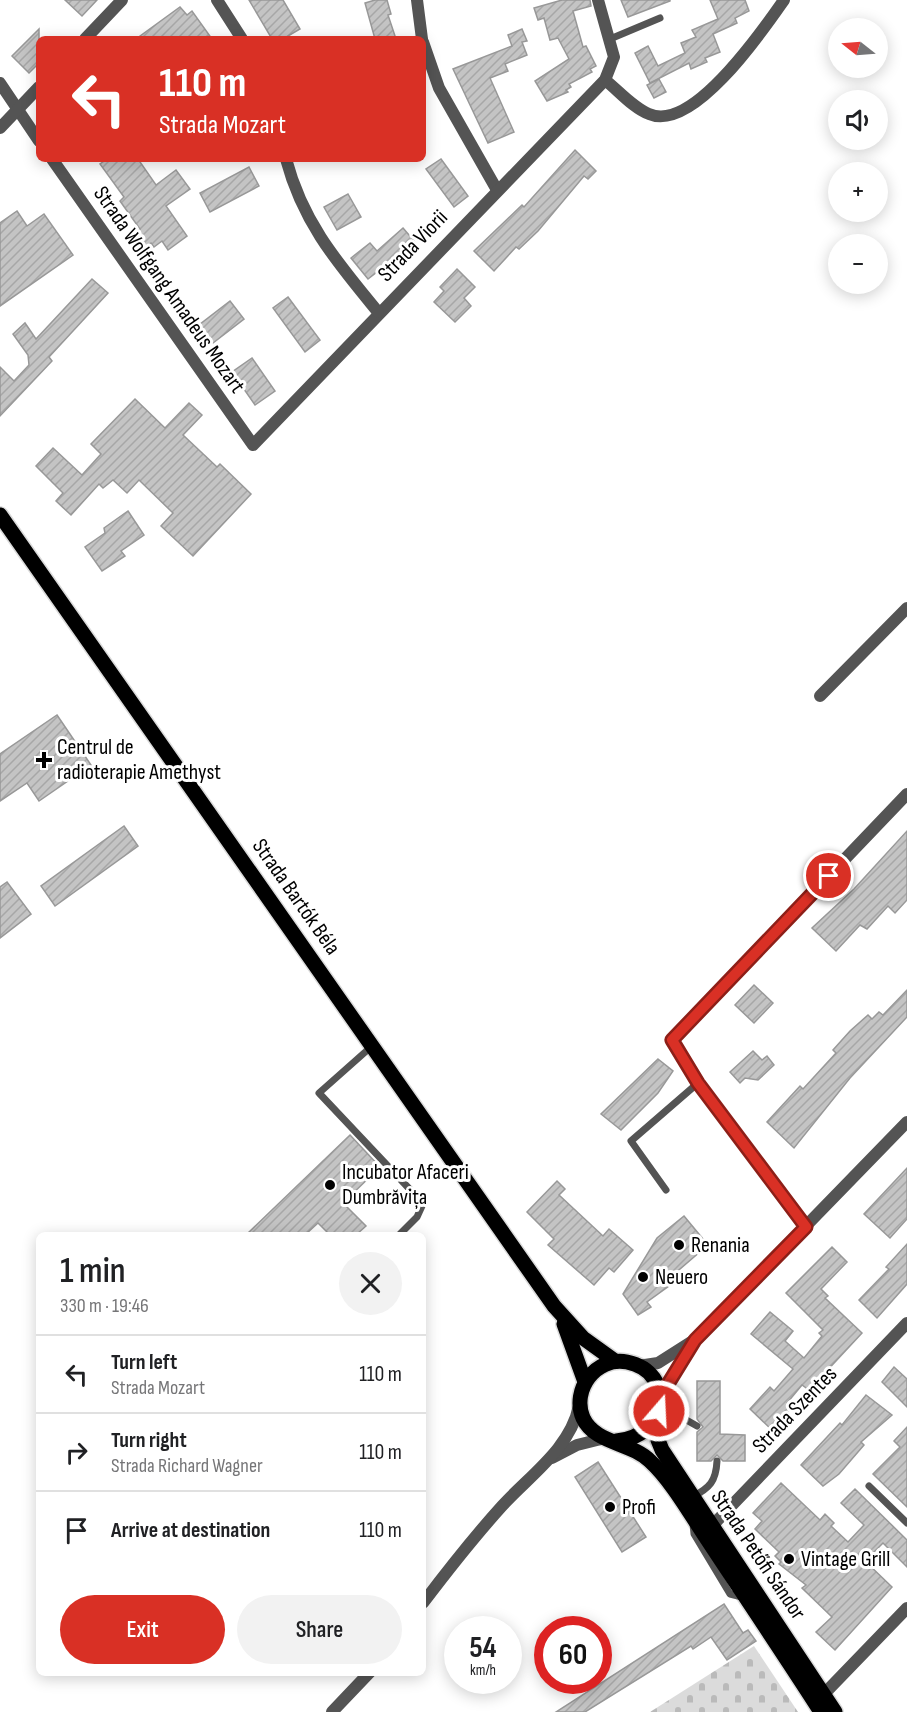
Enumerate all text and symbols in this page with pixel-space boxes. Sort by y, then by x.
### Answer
north arrow [828,18,888,78]
map controls [828,18,888,294]
text: 110 m [159,58,246,109]
icon: left [60,60,138,138]
button: sound [828,90,888,150]
text: Strada Mozart [159,109,286,141]
button: + [828,162,888,222]
street label: Strada Wolfgang Amadeus Mozart [87,181,251,399]
street label: Strada Viorii [372,204,454,288]
button: − [828,234,888,294]
place label: Centrul de radioterapie Amethyst [57,734,221,786]
marker: Centrul de radioterapie Amethyst [35,751,53,769]
street label: Strada Bartók Béla [246,834,346,960]
pin [803,850,854,901]
icon: arrive [812,859,845,892]
place label: Incubator Afaceri Dumbrăvița [342,1159,469,1211]
marker: Incubator Afaceri Dumbrăvița [323,1178,337,1192]
place label: Renania [691,1232,750,1259]
marker: Renania [672,1238,686,1252]
text: 1 min [60,1250,125,1293]
button: close [339,1252,402,1315]
place label: Neuero [655,1264,708,1291]
marker: Neuero [636,1270,650,1284]
text: 330 m · 19:46 [60,1294,149,1318]
text: Turn left [111,1349,177,1376]
icon: left [60,1358,93,1391]
text: 110 m [359,1361,402,1388]
street label: Strada Szentes [747,1361,843,1459]
text: Strada Mozart [111,1376,205,1400]
position arrow [627,1379,691,1443]
text: Turn right [111,1427,187,1454]
icon: right [60,1436,93,1469]
text: 110 m [359,1439,402,1466]
text: Strada Richard Wagner [111,1454,263,1478]
street label: Strada Petőfi Sándor [705,1485,811,1625]
place label: Profi [622,1494,656,1521]
marker: Profi [603,1500,617,1514]
icon: arrive [60,1514,93,1547]
text: Arrive at destination [111,1517,270,1544]
text: 110 m [359,1517,402,1544]
place label: Vintage Grill [801,1546,890,1573]
marker: Vintage Grill [782,1552,796,1566]
button: Exit [60,1595,225,1664]
button: Share [237,1595,402,1664]
speed limit sign: 60 [534,1616,612,1694]
text: 54 [469,1630,497,1666]
text: km/h [470,1661,496,1680]

